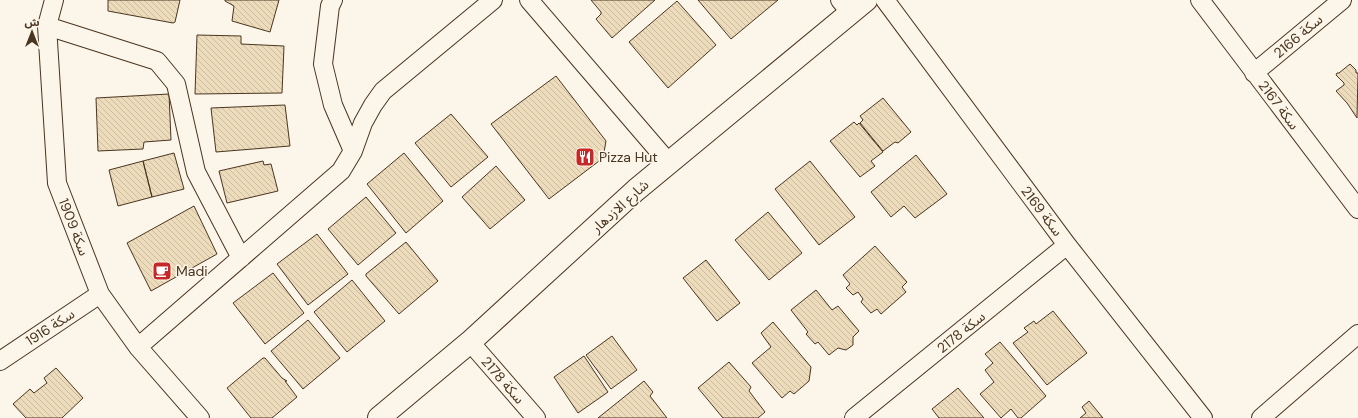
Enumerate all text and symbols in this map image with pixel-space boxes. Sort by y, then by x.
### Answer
street label: سكة 2166 [1270,10,1326,62]
north arrow [12,12,52,52]
text: ش [24,15,40,29]
street label: سكة 2167 [1255,77,1303,133]
restaurant icon: Pizza Hut [574,146,596,168]
place label: Pizza Hut [599,148,658,166]
street label: شارع الازدهار [587,175,654,239]
street label: سكة 2169 [1017,182,1067,240]
street label: سكة 1909 [55,196,93,258]
cafe icon: Madi [151,260,173,282]
place label: Madi [176,262,208,280]
street label: سكة 1916 [22,305,78,349]
street label: سكة 2178 [933,307,989,357]
street label: سكة 2178 [478,353,528,407]

